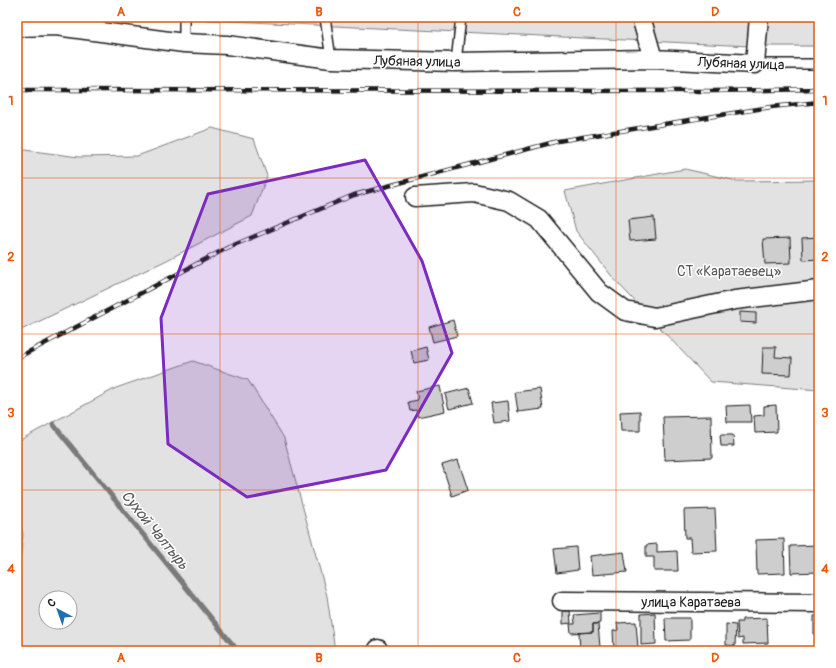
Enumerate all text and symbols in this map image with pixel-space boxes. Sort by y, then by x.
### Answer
text: A [117,4,126,20]
text: B [315,4,323,20]
text: C [513,4,521,20]
text: D [711,4,719,20]
street label: Лубяная улица [372,52,461,71]
street label: Лубяная улица [696,53,785,74]
text: 1 [8,93,14,109]
text: 1 [822,93,828,109]
text: 2 [7,249,15,265]
text: 2 [821,249,829,265]
park label: СТ «Каратаевец» [677,263,781,280]
text: 3 [7,405,15,421]
text: 3 [821,405,829,421]
water label: Сухой Чалтырь [117,487,192,574]
text: 4 [7,561,15,577]
text: 4 [821,561,829,577]
north arrow [38,590,78,630]
street label: улица Каратаева [640,594,741,611]
text: С [45,596,59,610]
text: A [117,650,126,666]
text: B [315,650,323,666]
text: C [513,650,521,666]
text: D [711,650,719,666]

